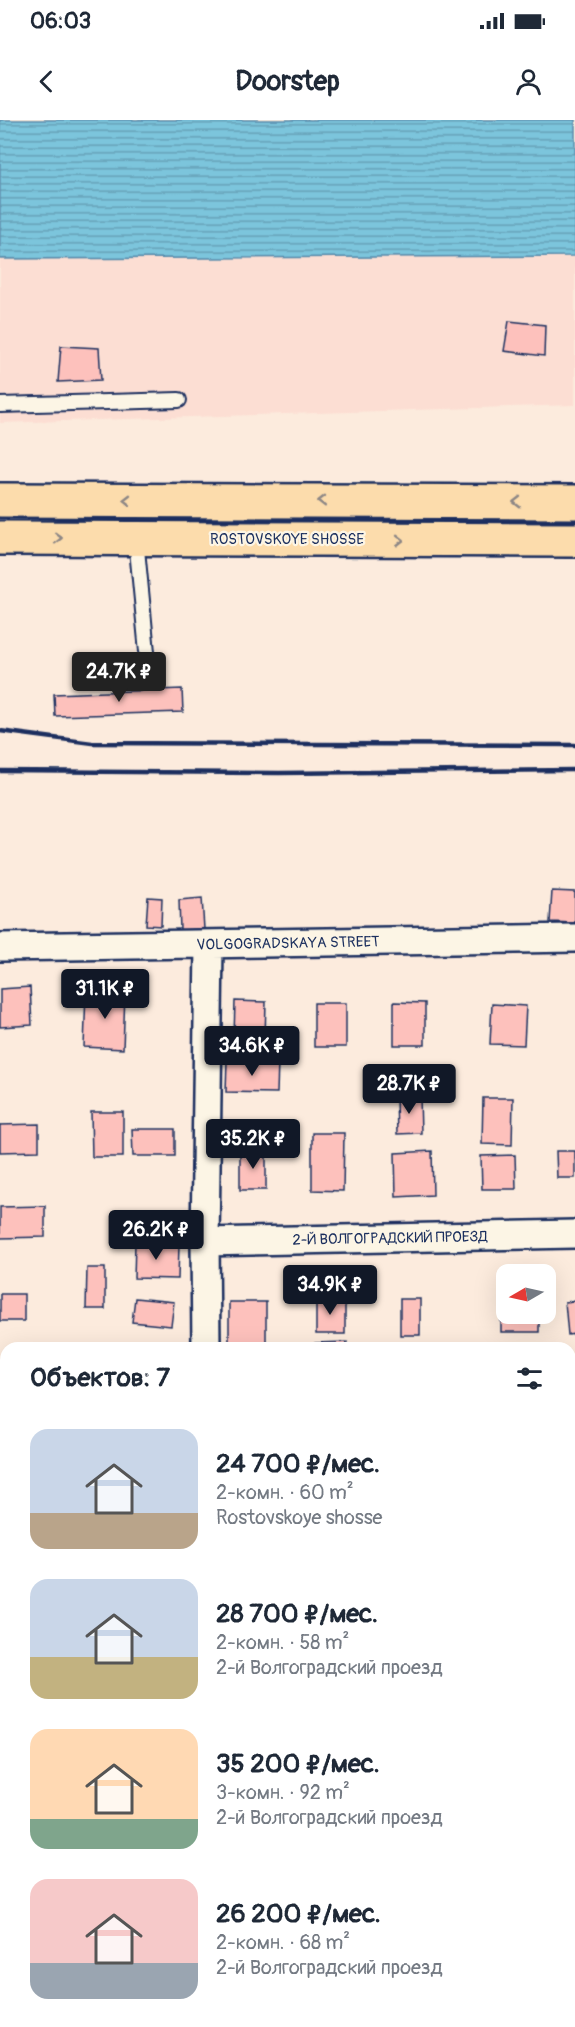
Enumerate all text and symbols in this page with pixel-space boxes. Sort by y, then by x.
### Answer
text: 06:03 [30,7,91,35]
icon: back [30,65,63,98]
text: Doorstep [235,65,340,98]
icon: person [512,65,545,98]
one-way arrow [122,494,131,506]
one-way arrow [317,495,326,507]
one-way arrow [512,496,521,508]
street label: ROSTOVSKOYE SHOSSE [210,530,364,549]
one-way arrow [54,532,63,544]
one-way arrow [396,534,405,546]
pin: 24.7K ₽ [64,652,174,703]
text: 24.7K ₽ [86,659,152,684]
street label: VOLGOGRADSKAYA STREET [196,932,380,955]
pin: 31.1K ₽ [50,969,160,1020]
text: 31.1K ₽ [75,976,135,1001]
pin: 34.6K ₽ [197,1026,307,1077]
text: 34.6K ₽ [218,1033,286,1058]
pin: 28.7K ₽ [354,1064,464,1115]
text: 28.7K ₽ [377,1071,441,1096]
pin: 35.2K ₽ [198,1119,308,1170]
text: 35.2K ₽ [220,1126,286,1151]
pin: 26.2K ₽ [101,1210,211,1261]
text: 26.2K ₽ [123,1217,189,1242]
street label: 2-Й ВОЛГОГРАДСКИЙ ПРОЕЗД [292,1227,489,1250]
north arrow [496,1264,556,1324]
map controls [496,1264,556,1324]
pin: 34.9K ₽ [275,1265,385,1316]
text: 34.9K ₽ [297,1272,363,1297]
text: Объектов: 7 [30,1362,170,1394]
icon: filters [513,1362,546,1395]
text: 24 700 ₽/мес. [216,1448,380,1480]
icon: home [78,1453,150,1525]
text: 2-комн. · 60 m² [216,1480,354,1505]
text: Rostovskoye shosse [216,1505,382,1530]
text: 28 700 ₽/мес. [216,1598,378,1630]
icon: home [78,1603,150,1675]
text: 2-комн. · 58 m² [216,1630,349,1655]
text: 2-й Волгоградский проезд [216,1655,443,1680]
text: 35 200 ₽/мес. [216,1748,380,1780]
icon: home [78,1753,150,1825]
text: 3-комн. · 92 m² [216,1780,350,1805]
text: 2-й Волгоградский проезд [216,1805,443,1830]
text: 26 200 ₽/мес. [216,1898,381,1930]
icon: home [78,1903,150,1975]
text: 2-комн. · 68 m² [216,1930,350,1955]
text: 2-й Волгоградский проезд [216,1955,443,1980]

